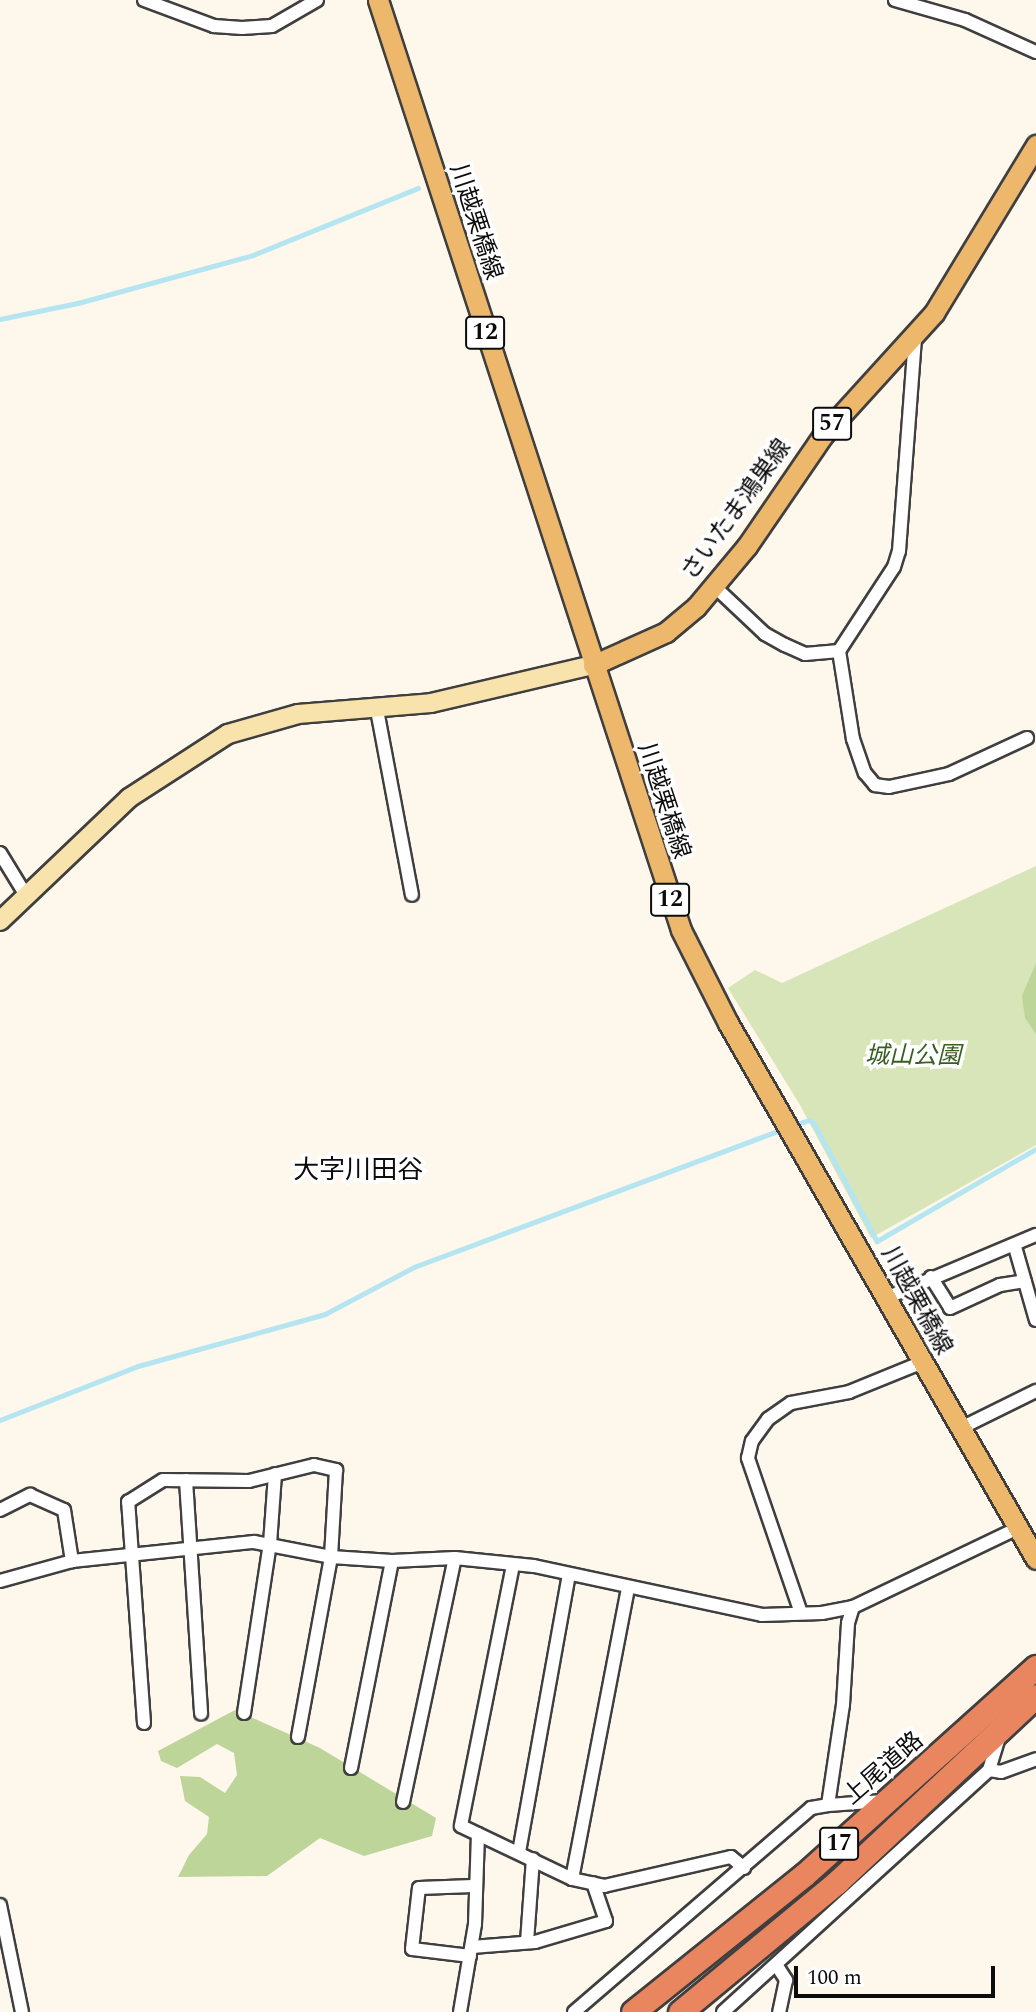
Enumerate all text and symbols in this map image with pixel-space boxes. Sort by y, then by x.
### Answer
street label: 川越栗橋線 [443,160,507,284]
road number: 12 [464,314,506,352]
road number: 57 [811,404,853,444]
street label: さいたま鴻巣線 [676,434,798,586]
street label: 川越栗橋線 [631,739,695,863]
road number: 12 [649,880,691,920]
park label: 城山公園 [865,1043,961,1071]
district label: 大字川田谷 [293,1155,423,1187]
street label: 川越栗橋線 [874,1242,958,1360]
street label: 上尾道路 [838,1727,930,1811]
road number: 17 [818,1825,860,1864]
scale bar [798,1952,999,1996]
text: 100 m [807,1962,862,1994]

